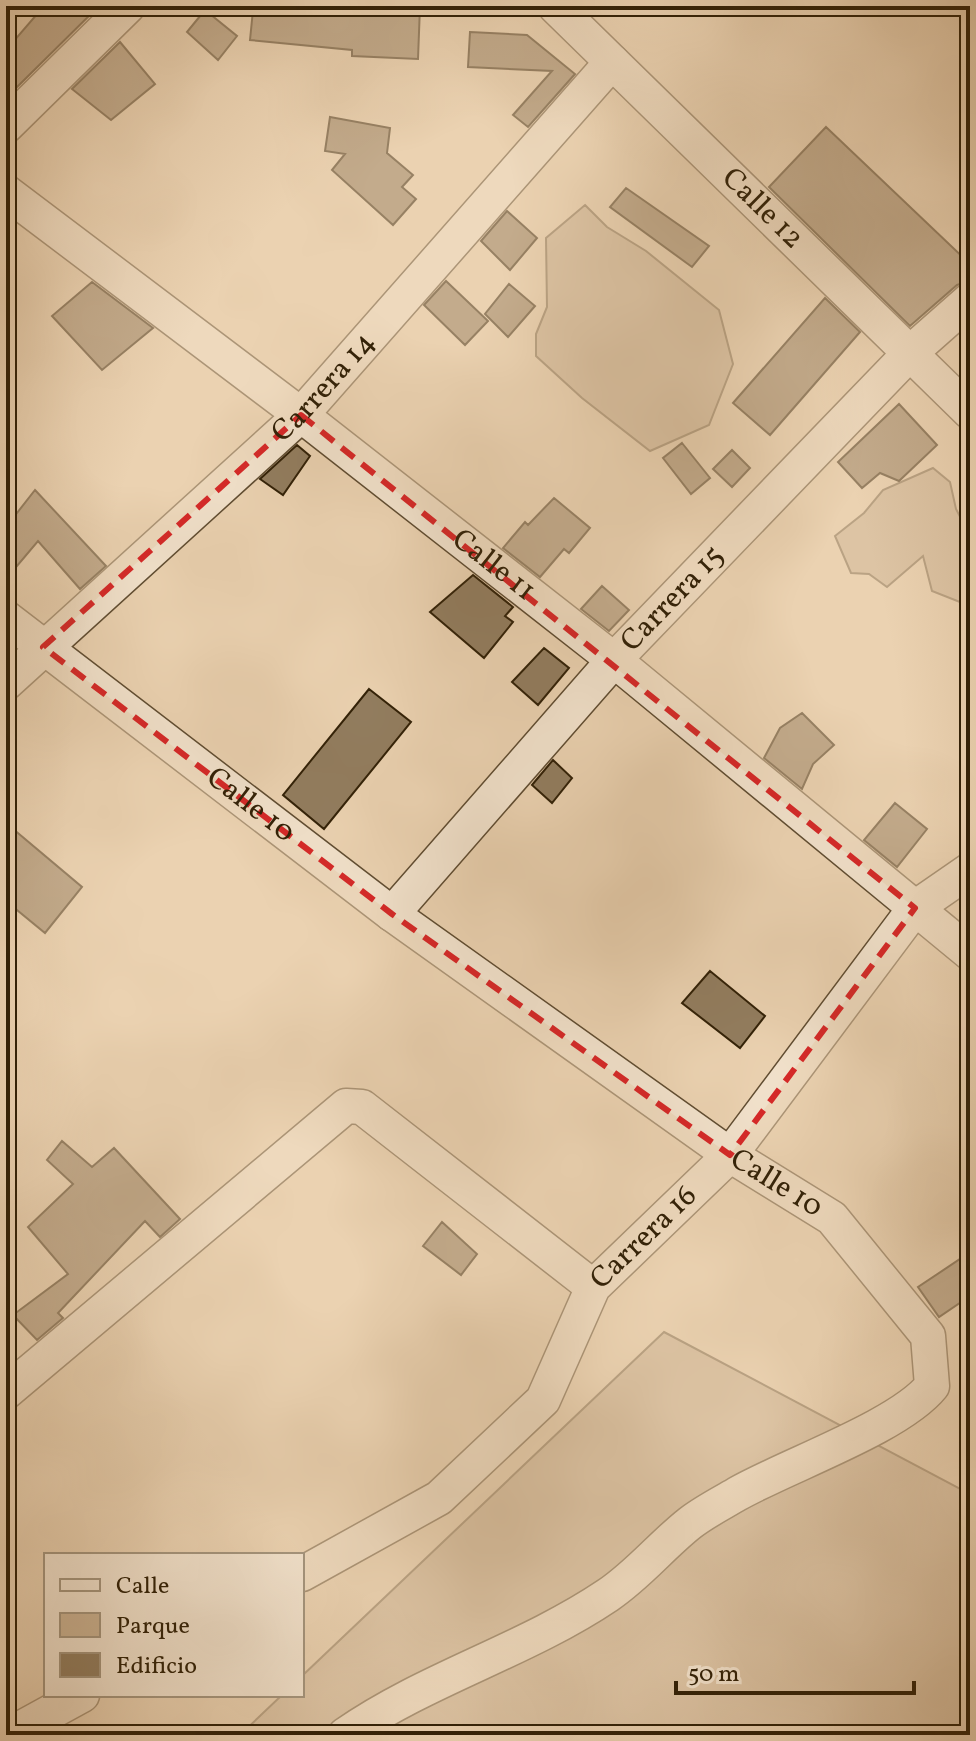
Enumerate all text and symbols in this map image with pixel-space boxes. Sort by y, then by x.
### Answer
street label: Calle 12 [712,159,813,259]
street label: Carrera 14 [262,323,385,453]
street label: Calle 11 [443,519,544,612]
street label: Carrera 15 [611,536,734,662]
street label: Calle 10 [197,758,304,853]
street label: Calle 10 [722,1139,831,1228]
street label: Carrera 16 [581,1176,707,1300]
legend [44,1553,304,1697]
text: Calle [116,1570,169,1604]
text: Parque [116,1610,190,1644]
scale bar [676,1645,914,1695]
text: Edificio [116,1650,197,1684]
text: 50 m [688,1658,740,1692]

